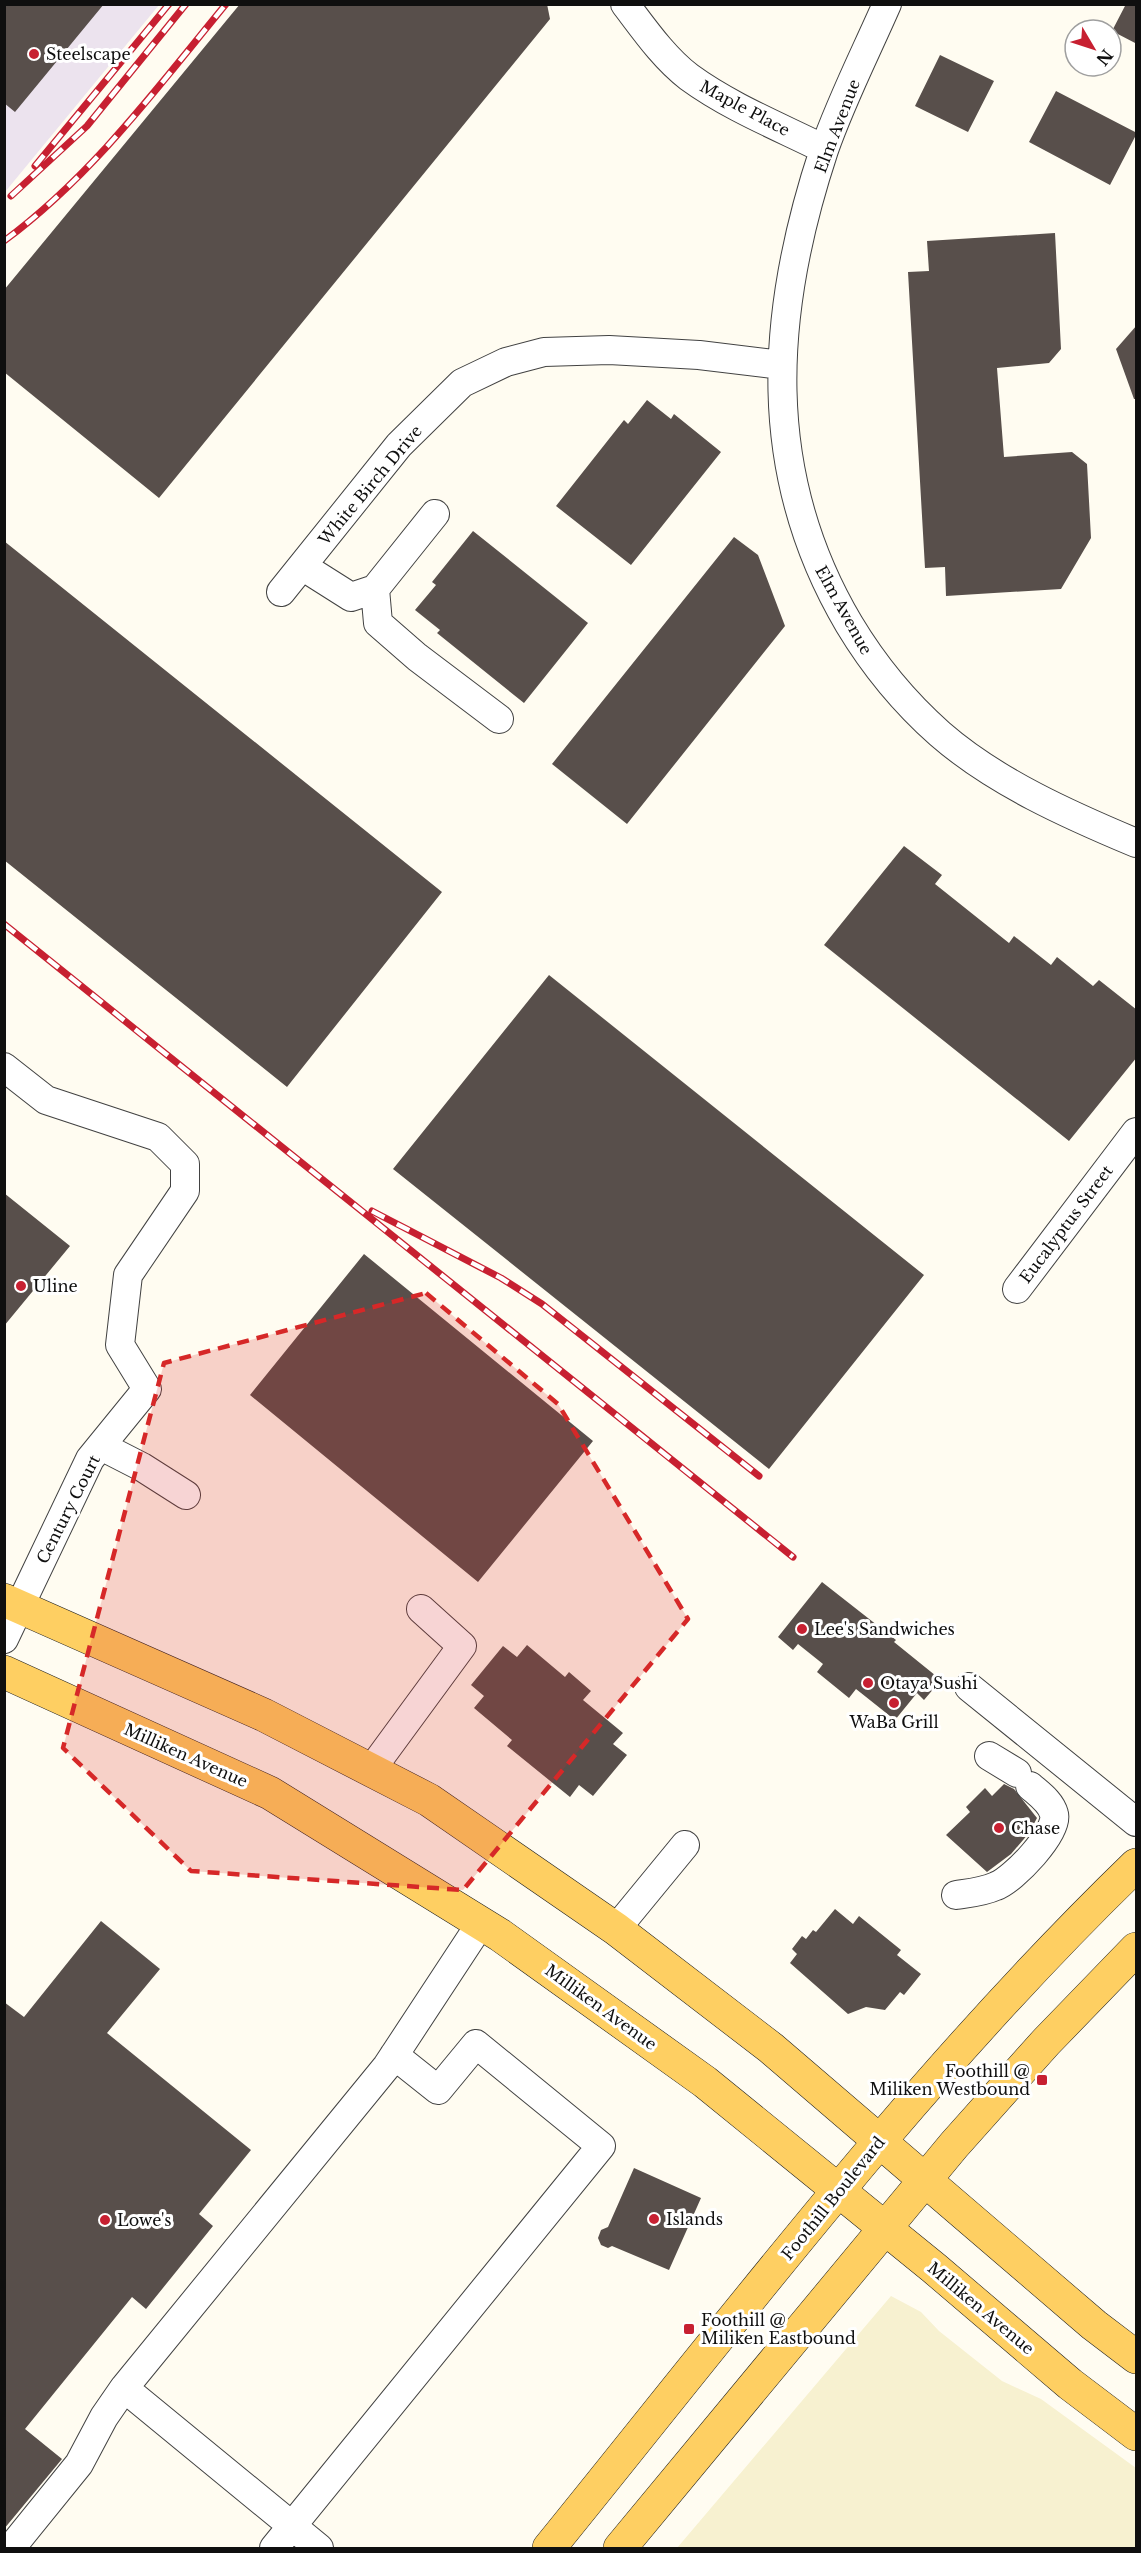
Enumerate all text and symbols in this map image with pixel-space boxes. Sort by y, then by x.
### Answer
north arrow [1063,18,1123,78]
place label: Steelscape [46,44,131,64]
text: N [1092,45,1117,70]
marker: Steelscape [27,47,41,61]
street label: Maple Place [697,76,793,140]
street label: Elm Avenue [810,76,864,176]
street label: White Birch Drive [313,421,426,550]
street label: Elm Avenue [811,562,877,658]
street label: Eucalyptus Street [1015,1161,1117,1287]
place label: Uline [33,1276,78,1296]
marker: Uline [14,1279,28,1293]
street label: Century Court [32,1451,104,1567]
place label: Lee's Sandwiches [814,1619,955,1639]
marker: Lee's Sandwiches [795,1622,809,1636]
place label: Otaya Sushi [880,1673,978,1693]
marker: Otaya Sushi [861,1676,875,1690]
marker: WaBa Grill [887,1696,901,1710]
place label: WaBa Grill [848,1712,939,1732]
street label: Milliken Avenue [121,1719,251,1791]
place label: Chase [1011,1818,1060,1838]
marker: Chase [992,1821,1006,1835]
street label: Milliken Avenue [541,1960,661,2054]
place label: Foothill @ Miliken Westbound [870,2061,1030,2099]
marker: Foothill @ Miliken Westbound [1035,2073,1049,2087]
street label: Foothill Boulevard [777,2132,889,2264]
place label: Islands [666,2209,723,2229]
place label: Lowe's [117,2210,172,2230]
marker: Islands [647,2212,661,2226]
marker: Lowe's [98,2213,112,2227]
street label: Milliken Avenue [924,2258,1038,2358]
place label: Foothill @ Miliken Eastbound [701,2310,856,2348]
marker: Foothill @ Miliken Eastbound [682,2322,696,2336]

